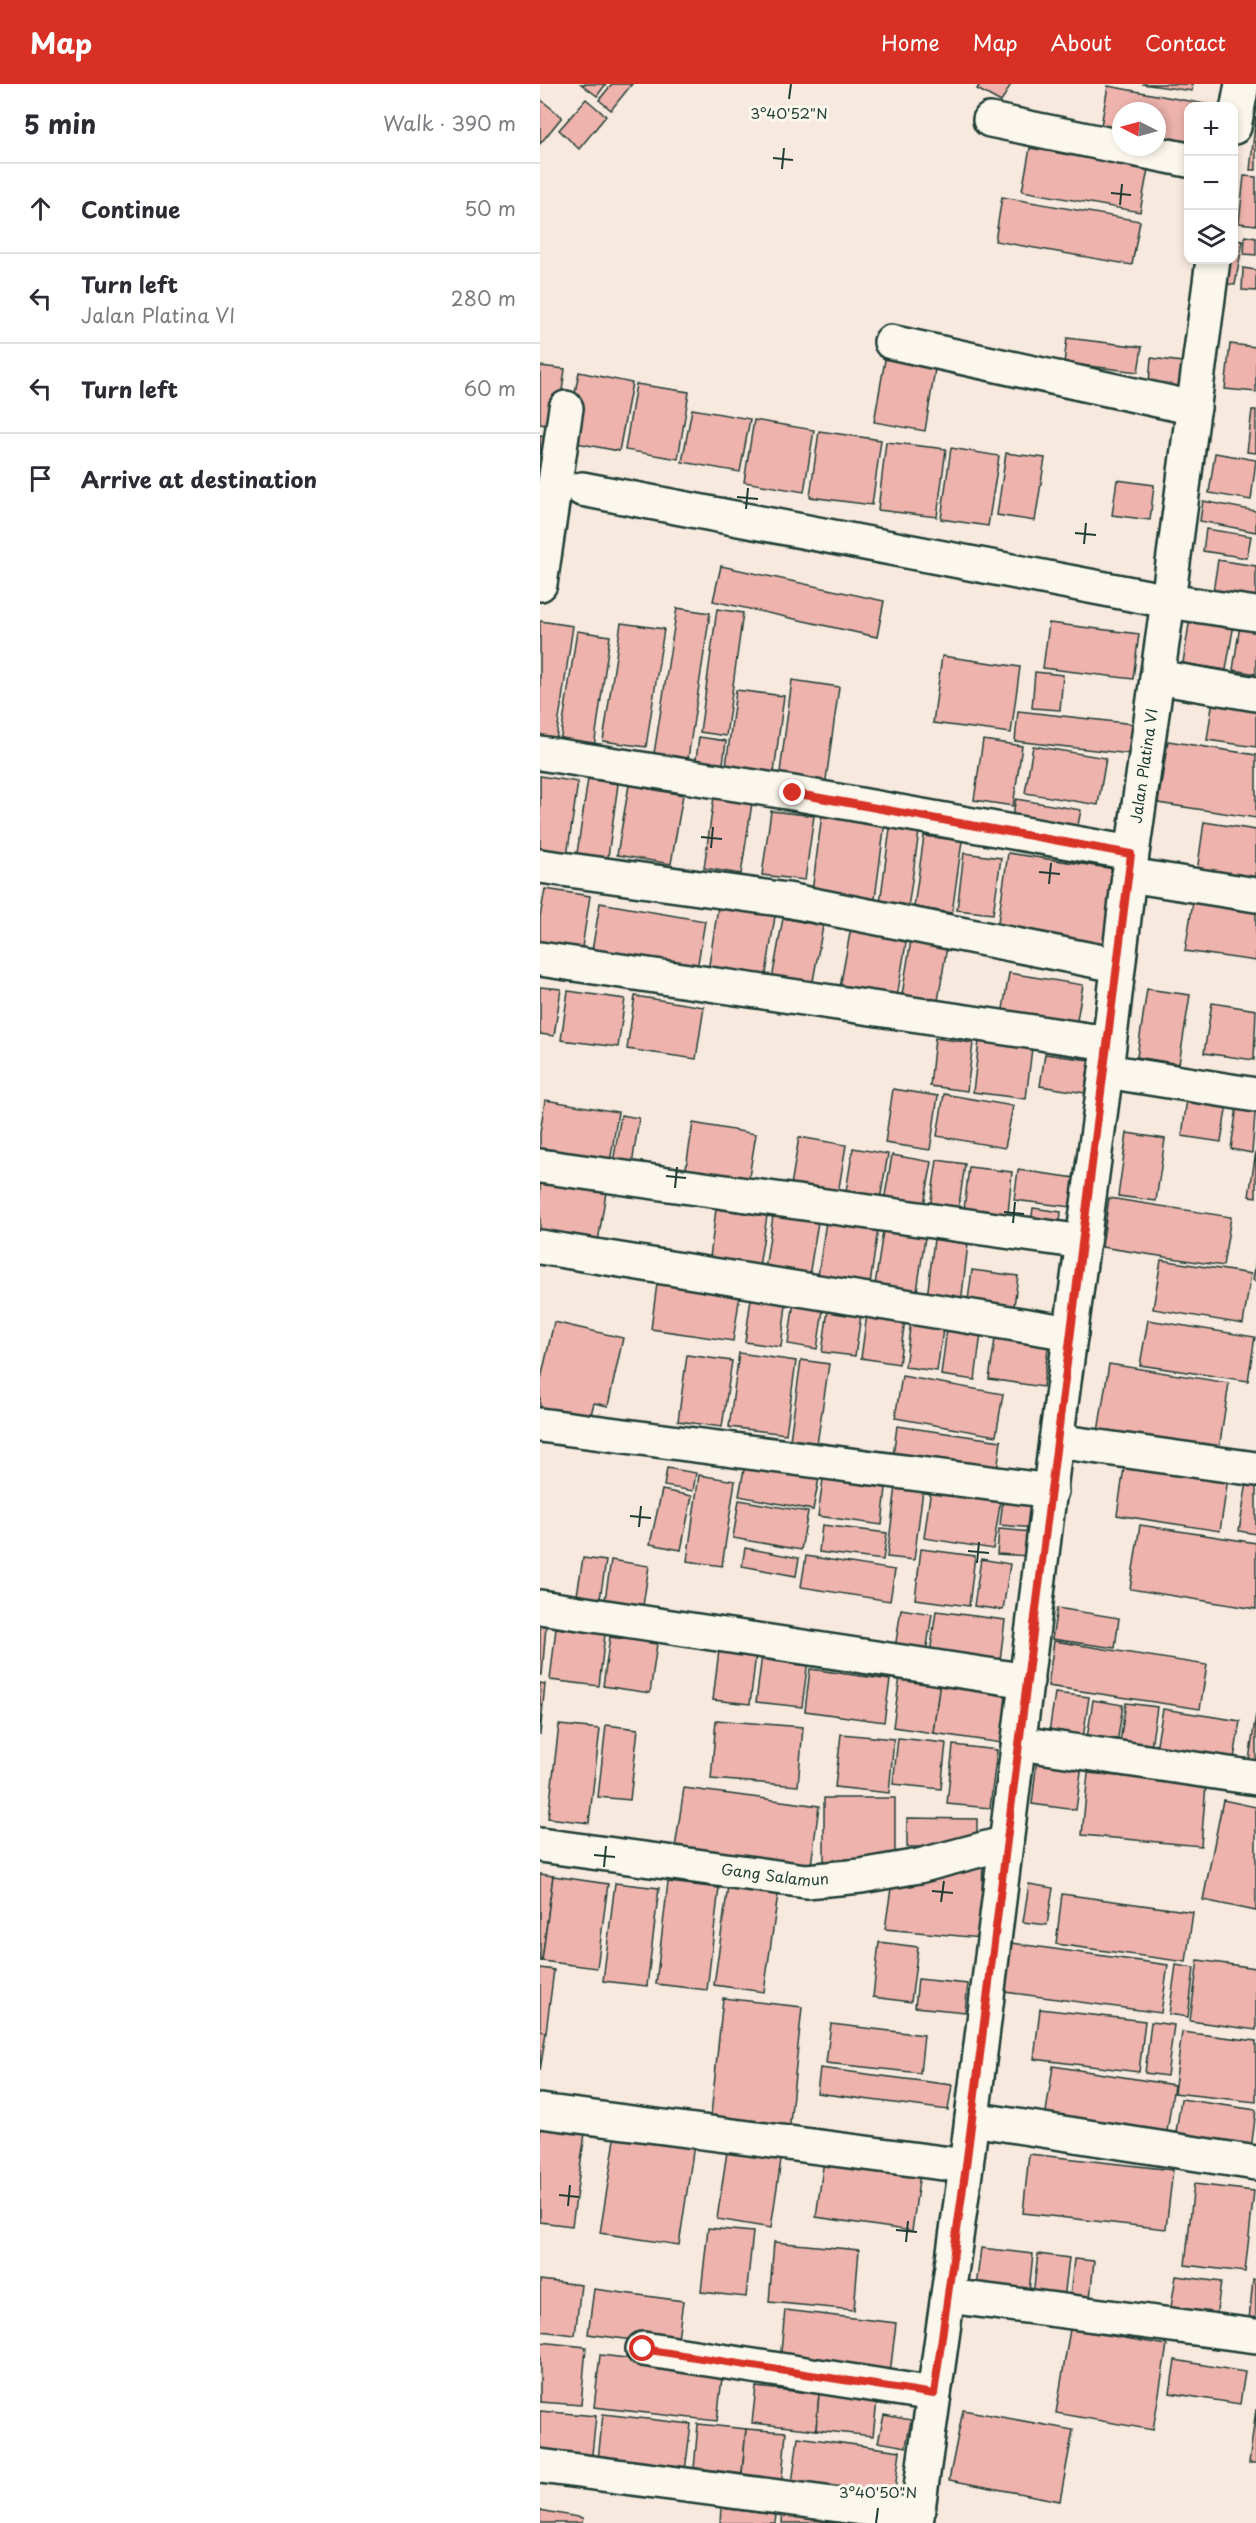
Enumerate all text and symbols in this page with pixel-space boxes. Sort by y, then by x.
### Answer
text: Map [30,21,92,64]
text: Home [881,26,940,58]
text: Map [973,26,1018,58]
text: About [1051,26,1112,58]
text: Contact [1145,26,1226,58]
text: 3°40'52"N [750,101,828,124]
north arrow [1112,102,1166,156]
map controls [1184,102,1238,264]
button: + [1184,102,1238,156]
text: 5 min [24,104,96,143]
text: Walk · 390 m [383,108,516,138]
button: − [1184,156,1238,210]
icon: ahead [24,192,57,225]
text: Continue [81,192,180,225]
text: 50 m [464,193,516,223]
button: layers [1184,210,1238,264]
text: Turn left [81,267,178,300]
icon: left [24,282,57,315]
text: 280 m [451,283,516,313]
text: Jalan Platina VI [81,300,235,330]
icon: left [24,372,57,405]
text: Turn left [81,372,178,405]
text: 60 m [464,373,516,403]
icon: arrive [24,462,57,495]
text: Arrive at destination [81,462,317,495]
street label: Jalan Platina VI [1124,707,1163,825]
route end [779,779,805,805]
street label: Gang Salamun [720,1857,830,1892]
route start [629,2335,655,2361]
text: 3°40'50"N [839,2480,917,2503]

